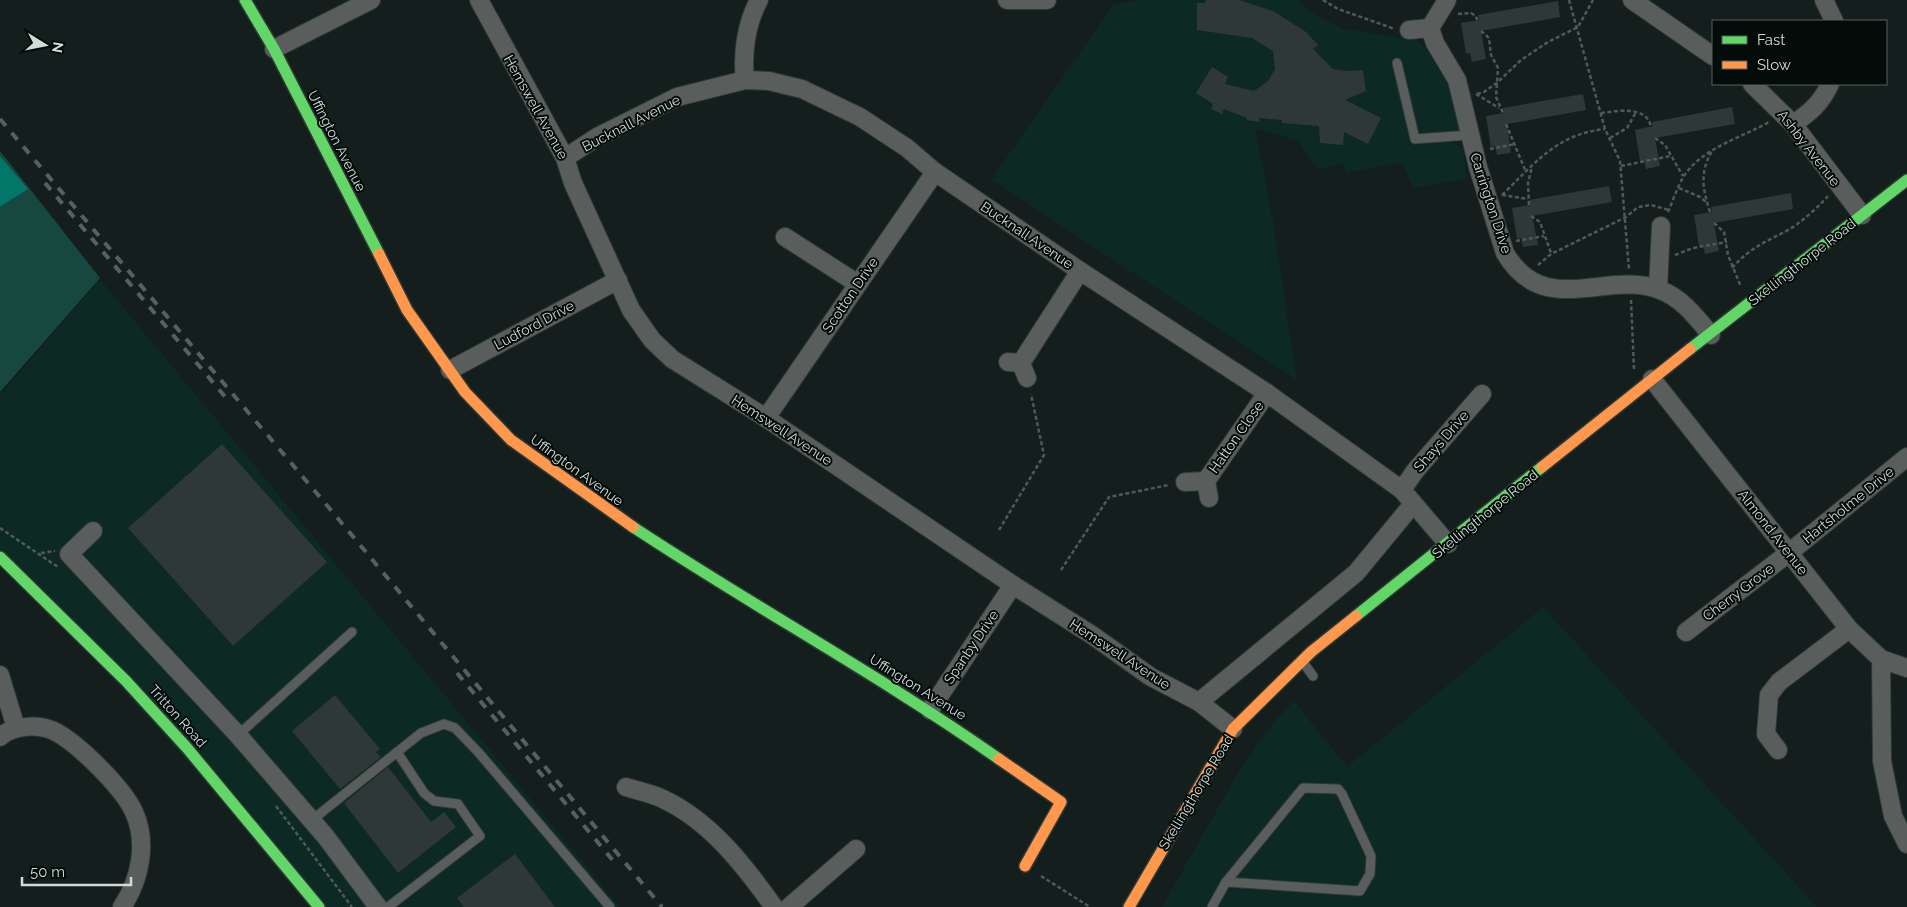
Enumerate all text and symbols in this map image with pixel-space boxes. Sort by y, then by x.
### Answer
north arrow [20,20,70,70]
legend [1712,20,1887,85]
text: Fast [1757,31,1785,49]
text: N [49,41,67,54]
street label: Hemswell Avenue [501,52,571,162]
text: Slow [1757,56,1791,74]
street label: Uffington Avenue [305,88,369,194]
street label: Bucknall Avenue [579,91,683,155]
street label: Ashby Avenue [1774,107,1844,189]
street label: Carrington Drive [1467,151,1515,255]
street label: Bucknall Avenue [978,198,1076,272]
street label: Skellingthorpe Road [1745,215,1859,309]
street label: Scotton Drive [819,254,881,336]
street label: Ludford Drive [491,297,577,353]
street label: Hemswell Avenue [729,392,835,468]
street label: Hatton Close [1205,398,1267,476]
street label: Shays Drive [1410,407,1472,475]
street label: Uffington Avenue [527,431,627,509]
street label: Hartsholme Drive [1799,463,1897,547]
street label: Skellingthorpe Road [1429,466,1541,562]
street label: Almond Avenue [1735,486,1811,578]
street label: Cherry Grove [1699,560,1777,624]
street label: Spanby Drive [940,607,1002,687]
street label: Hemswell Avenue [1067,616,1173,692]
street label: Uffington Avenue [867,651,969,723]
street label: Tritton Road [146,682,210,750]
street label: Skellingthorpe Road [1155,732,1237,852]
scale bar [22,854,131,886]
text: 50 m [30,863,65,881]

